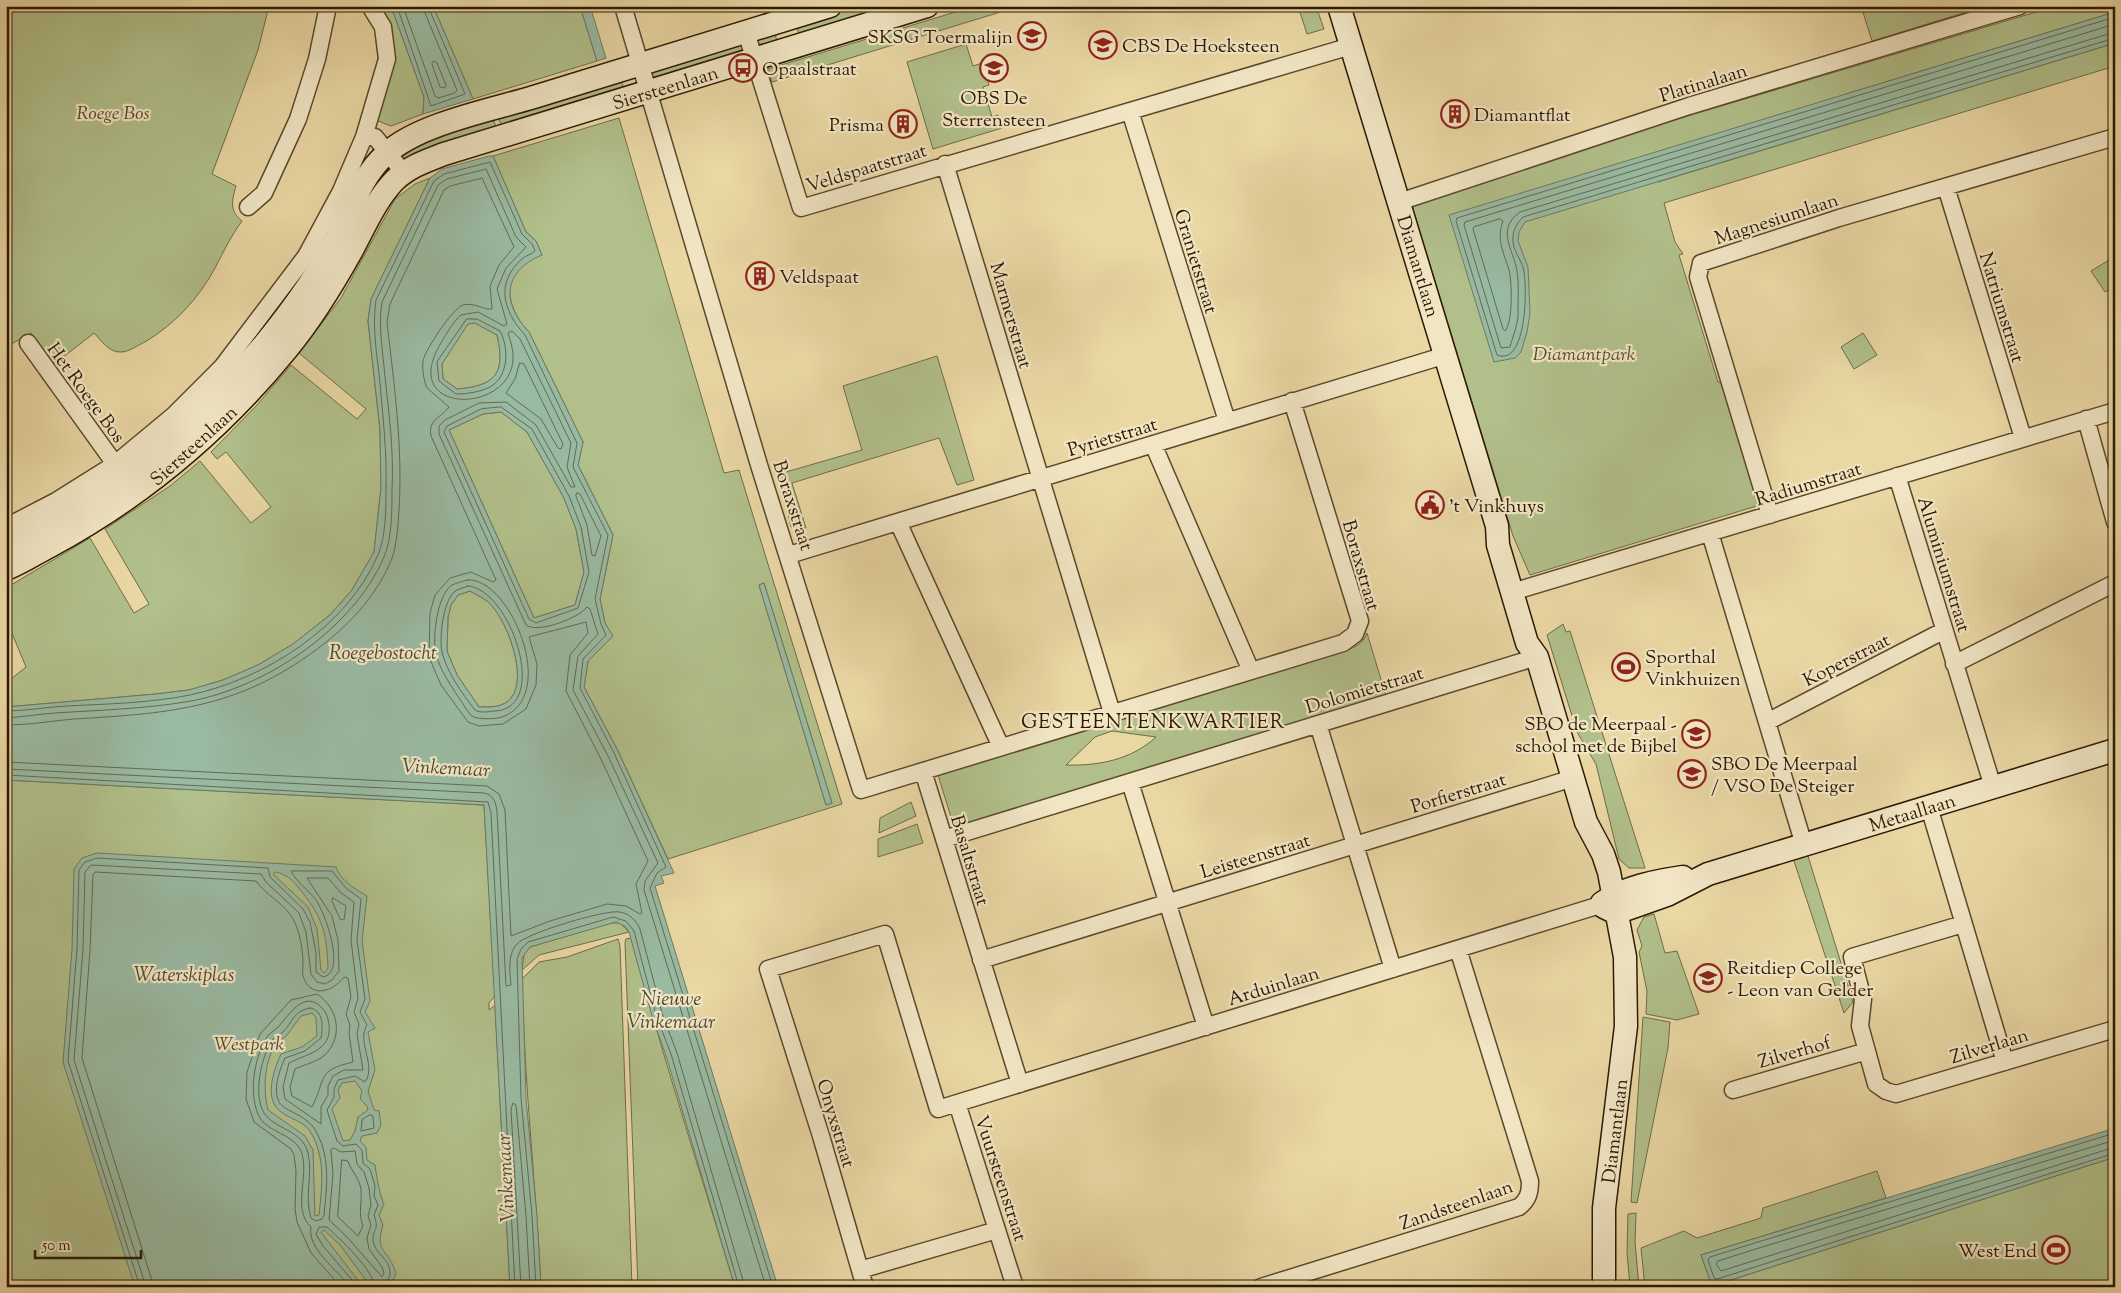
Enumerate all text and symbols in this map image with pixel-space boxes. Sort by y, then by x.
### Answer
school or university icon: SKSG Toermalijn [1017,21,1047,51]
place label: SKSG Toermalijn [868,25,1013,52]
school or university icon: CBS De Hoeksteen [1088,30,1118,60]
place label: CBS De Hoeksteen [1122,34,1280,61]
bus stop icon: Opaalstraat [728,53,758,83]
school or university icon: OBS De Sterrensteen [979,53,1009,83]
place label: Opaalstraat [762,57,857,84]
street label: Platinalaan [1656,58,1751,111]
street label: Siersteenlaan [609,60,722,118]
place label: OBS De Sterrensteen [942,86,1046,135]
building icon: Diamantflat [1440,99,1470,129]
park label: Roege Bos [76,101,150,128]
place label: Diamantflat [1474,103,1571,130]
building icon: Prisma [888,109,918,139]
place label: Prisma [829,113,884,140]
street label: Veldspaatstraat [803,138,931,201]
street label: Magnesiumlaan [1711,188,1842,253]
street label: Granietstraat [1166,206,1223,318]
street label: Diamantlaan [1388,212,1445,321]
street label: Natriumstraat [1971,249,2030,367]
street label: Marmerstraat [982,259,1038,373]
building icon: Veldspaat [745,261,775,291]
place label: Veldspaat [779,265,859,292]
street label: Het Roege Bos [39,338,131,449]
park label: Diamantpark [1533,342,1636,369]
street label: Siersteenlaan [145,400,244,494]
street label: Pyrietstraat [1065,412,1161,465]
street label: Radiumstraat [1752,456,1866,514]
street label: Boraxstraat [764,457,819,555]
public building icon: 't Vinkhuys [1415,490,1445,520]
place label: 't Vinkhuys [1449,494,1544,521]
street label: Aluminiumstraat [1909,494,1976,636]
street label: Boraxstraat [1334,517,1386,615]
street label: Koperstraat [1799,628,1896,695]
water label: Roegebostocht [329,640,437,669]
place label: Sporthal Vinkhuizen [1645,645,1741,694]
sports icon: Sporthal Vinkhuizen [1611,652,1641,682]
street label: Dolomietstraat [1302,660,1428,722]
district label: GESTEENTENKWARTIER [1021,709,1285,738]
place label: SBO de Meerpaal - school met de Bijbel [1515,712,1677,761]
school or university icon: SBO de Meerpaal - school met de Bijbel [1681,719,1711,749]
place label: SBO De Meerpaal / VSO De Steiger [1711,752,1858,801]
water label: Vinkemaar [401,753,491,786]
school or university icon: SBO De Meerpaal / VSO De Steiger [1677,759,1707,789]
street label: Porfierstraat [1408,767,1510,822]
street label: Metaallaan [1866,788,1959,840]
street label: Basaltstraat [942,812,995,910]
street label: Leisteenstraat [1197,828,1314,887]
place label: Reitdiep College - Leon van Gelder [1727,956,1873,1005]
street label: Arduinlaan [1225,961,1323,1014]
water label: Waterskiplas [134,962,235,991]
school or university icon: Reitdiep College - Leon van Gelder [1693,963,1723,993]
water label: Nieuwe Vinkemaar [627,986,715,1038]
street label: Zilverlaan [1947,1023,2032,1072]
street label: Zilverhof [1755,1030,1836,1077]
park label: Westpark [214,1032,284,1059]
street label: Onyxstraat [808,1076,861,1172]
street label: Diamantlaan [1597,1077,1636,1185]
street label: Vuursteenstraat [967,1112,1033,1246]
water label: Vinkemaar [491,1133,524,1223]
street label: Zandsteenlaan [1397,1174,1517,1238]
scale bar [35,1228,141,1260]
sports icon: West End [2041,1235,2071,1265]
text: 50 m [41,1236,71,1257]
place label: West End [1958,1239,2037,1266]

